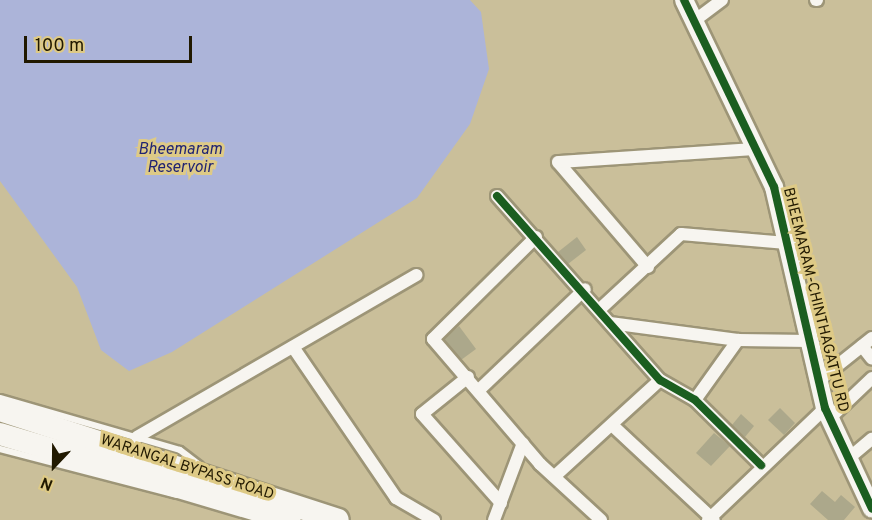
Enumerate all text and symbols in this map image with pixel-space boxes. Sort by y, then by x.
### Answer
scale bar [27,24,195,62]
text: 100 m [35,35,84,58]
water label: Bheemaram Reservoir [138,140,222,178]
street label: BHEEMARAM-CHINTHAGATTU RD [778,186,852,414]
street label: WARANGAL BYPASS ROAD [98,431,276,505]
north arrow [24,436,84,496]
text: N [38,471,56,494]

